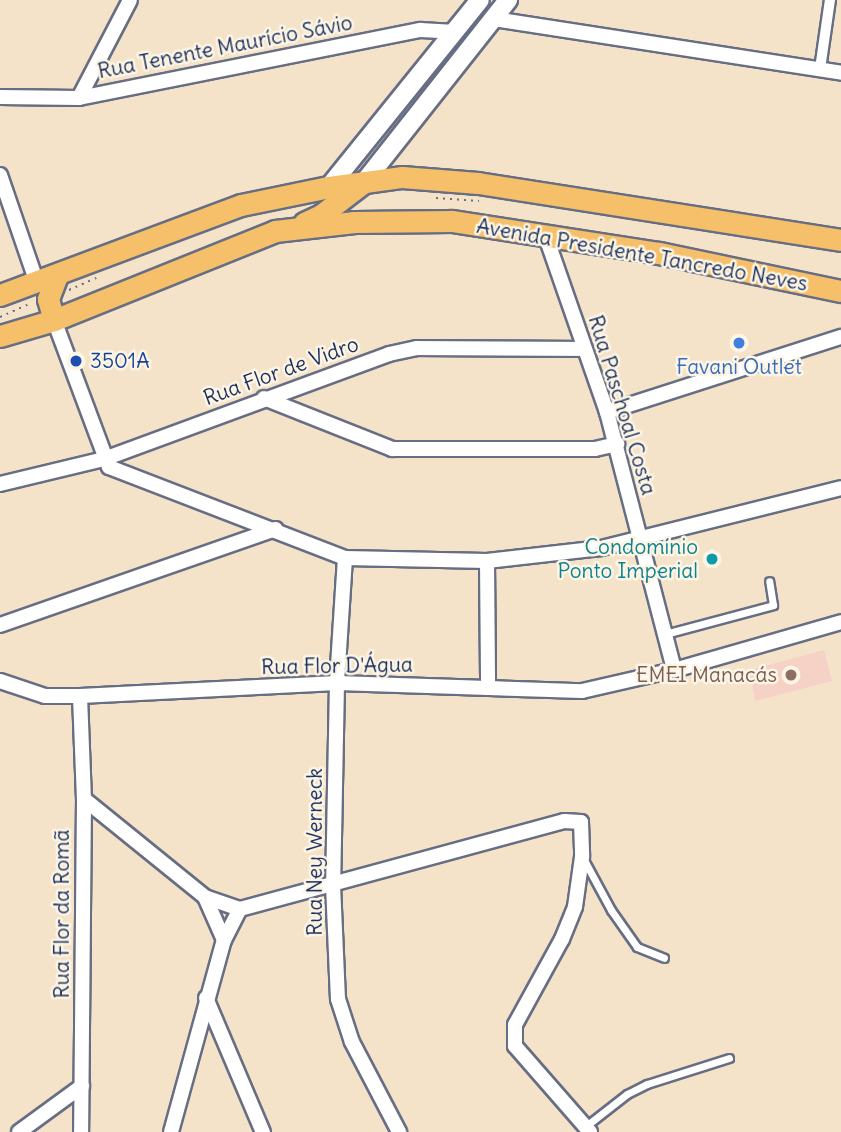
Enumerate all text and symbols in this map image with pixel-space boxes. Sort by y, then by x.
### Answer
street label: Rua Tenente Maurício Sávio [96,10,354,84]
street label: Avenida Presidente Tancredo Neves [475,213,809,297]
street label: Rua Paschoal Costa [583,312,661,498]
street label: Rua Flor de Vidro [200,331,362,411]
marker: Favani Outlet [731,335,747,351]
place label: 3501A [90,348,150,374]
marker: 3501A [68,353,84,369]
place label: Favani Outlet [676,354,802,380]
place label: Condomínio Ponto Imperial [557,534,698,584]
marker: Condomínio Ponto Imperial [704,551,720,567]
street label: Rua Flor D'Água [261,652,413,680]
place label: EMEI Manacás [636,662,777,688]
marker: EMEI Manacás [783,667,799,683]
street label: Rua Ney Werneck [302,768,328,936]
street label: Rua Flor da Romã [49,829,75,999]

